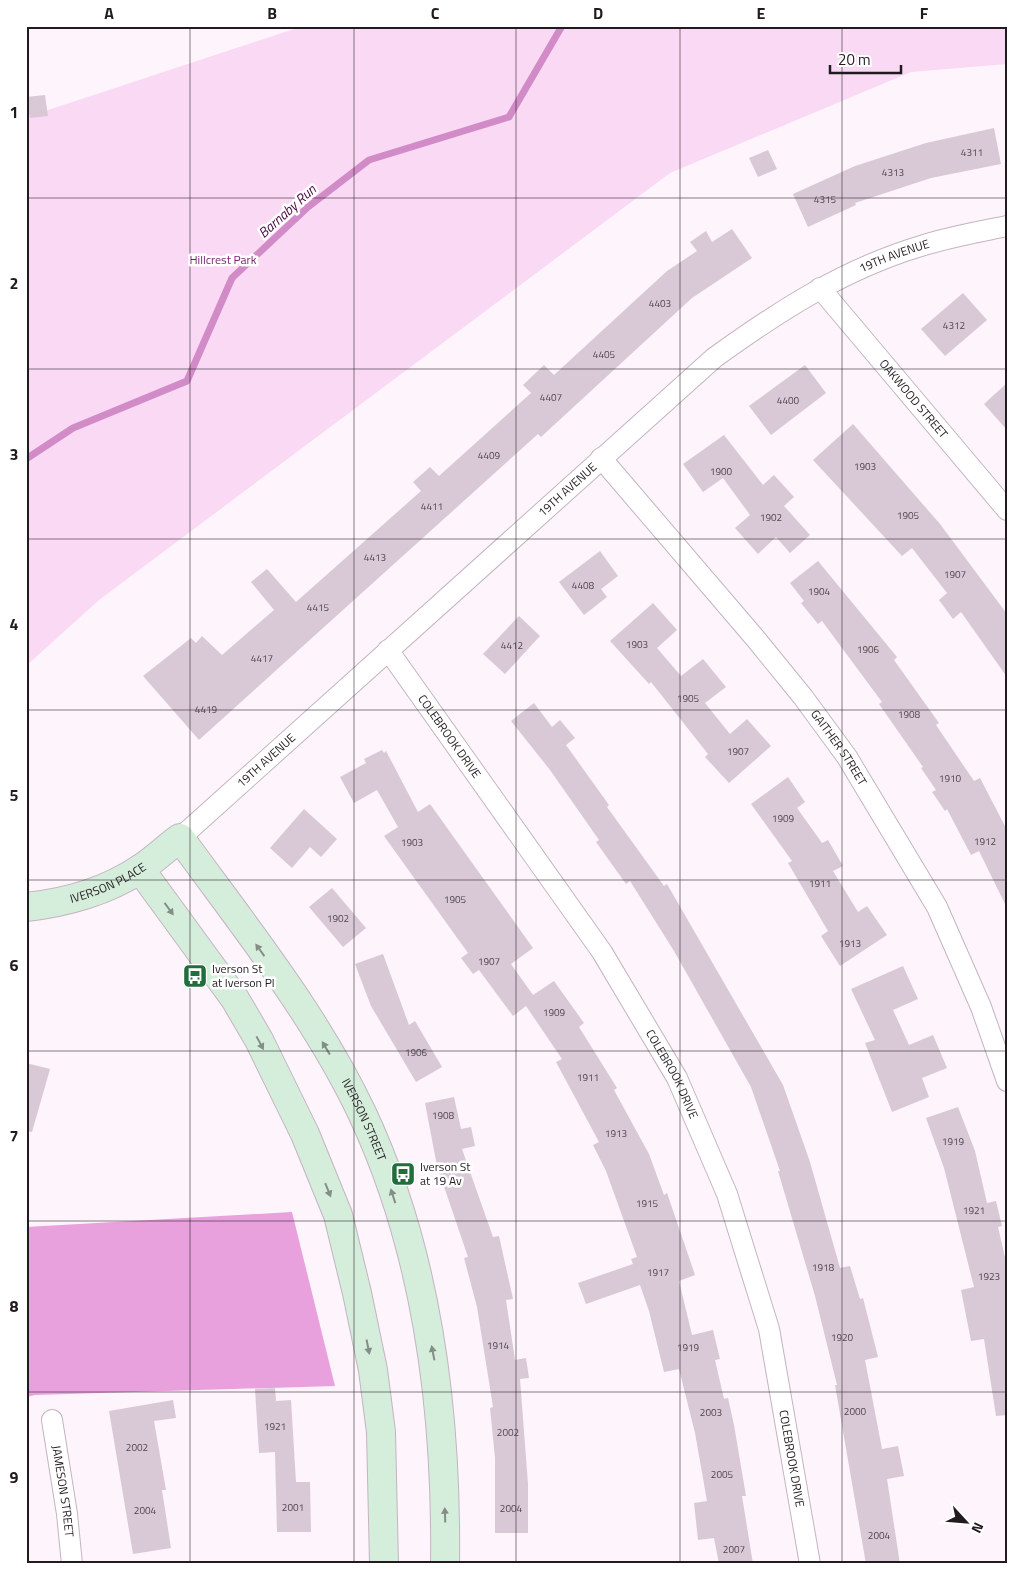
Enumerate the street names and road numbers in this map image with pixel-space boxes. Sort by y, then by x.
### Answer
street label: 19TH AVENUE [856,234,932,277]
street label: OAKWOOD STREET [875,355,953,443]
street label: 19TH AVENUE [533,457,601,521]
street label: COLEBROOK DRIVE [413,690,486,782]
street label: GAITHER STREET [806,705,872,790]
street label: 19TH AVENUE [232,728,300,792]
street label: IVERSON PLACE [68,857,150,908]
street label: COLEBROOK DRIVE [641,1026,704,1122]
street label: IVERSON STREET [337,1075,392,1164]
street label: COLEBROOK DRIVE [774,1408,810,1509]
street label: JAMESON STREET [47,1444,79,1538]

